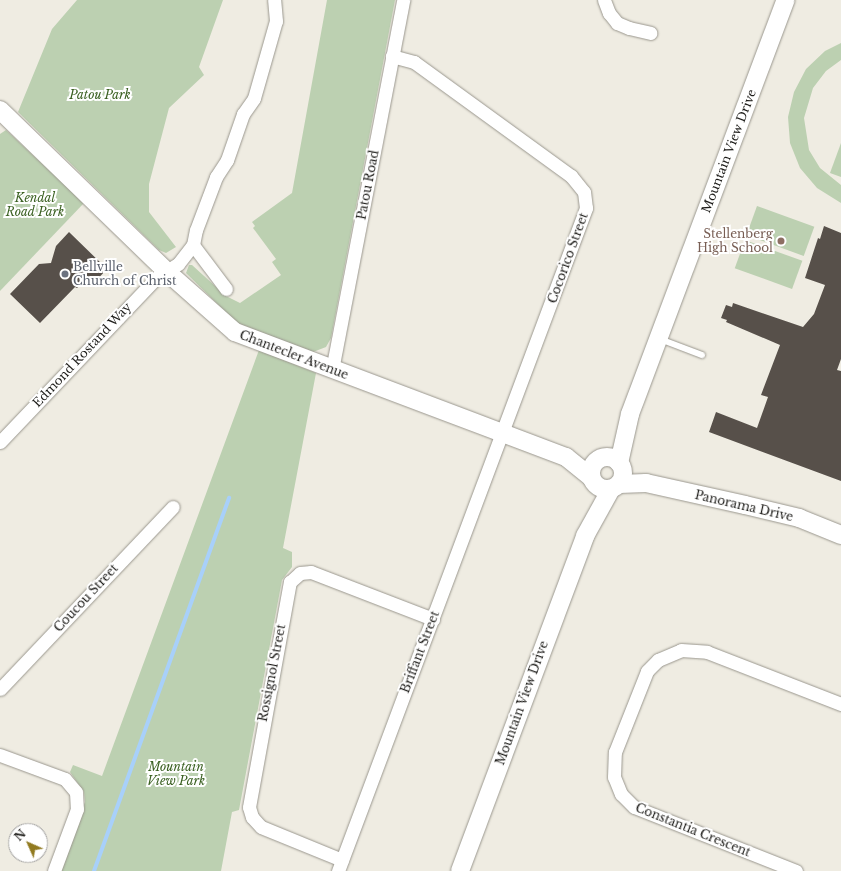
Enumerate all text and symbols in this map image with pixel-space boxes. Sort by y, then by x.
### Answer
street label: Mountain View Drive [699,87,759,215]
park label: Patou Park [69,88,131,102]
street label: Patou Road [354,149,382,221]
park label: Kendal Road Park [6,191,64,219]
street label: Cocorico Street [545,211,591,305]
place label: Stellenberg High School [697,227,773,255]
marker: Stellenberg High School [776,236,786,246]
place label: Bellville Church of Christ [73,260,177,288]
marker: Bellville Church of Christ [60,269,70,279]
street label: Edmond Rostand Way [30,300,134,410]
street label: Chantecler Avenue [237,327,351,383]
street label: Panorama Drive [693,488,795,524]
street label: Coucou Street [51,561,121,635]
street label: Briffant Street [398,609,442,695]
street label: Rossignol Street [255,623,289,723]
street label: Mountain View Drive [493,639,551,767]
park label: Mountain View Park [147,760,205,788]
street label: Constantia Crescent [633,800,753,860]
north arrow [8,823,48,863]
text: N [12,827,29,844]

